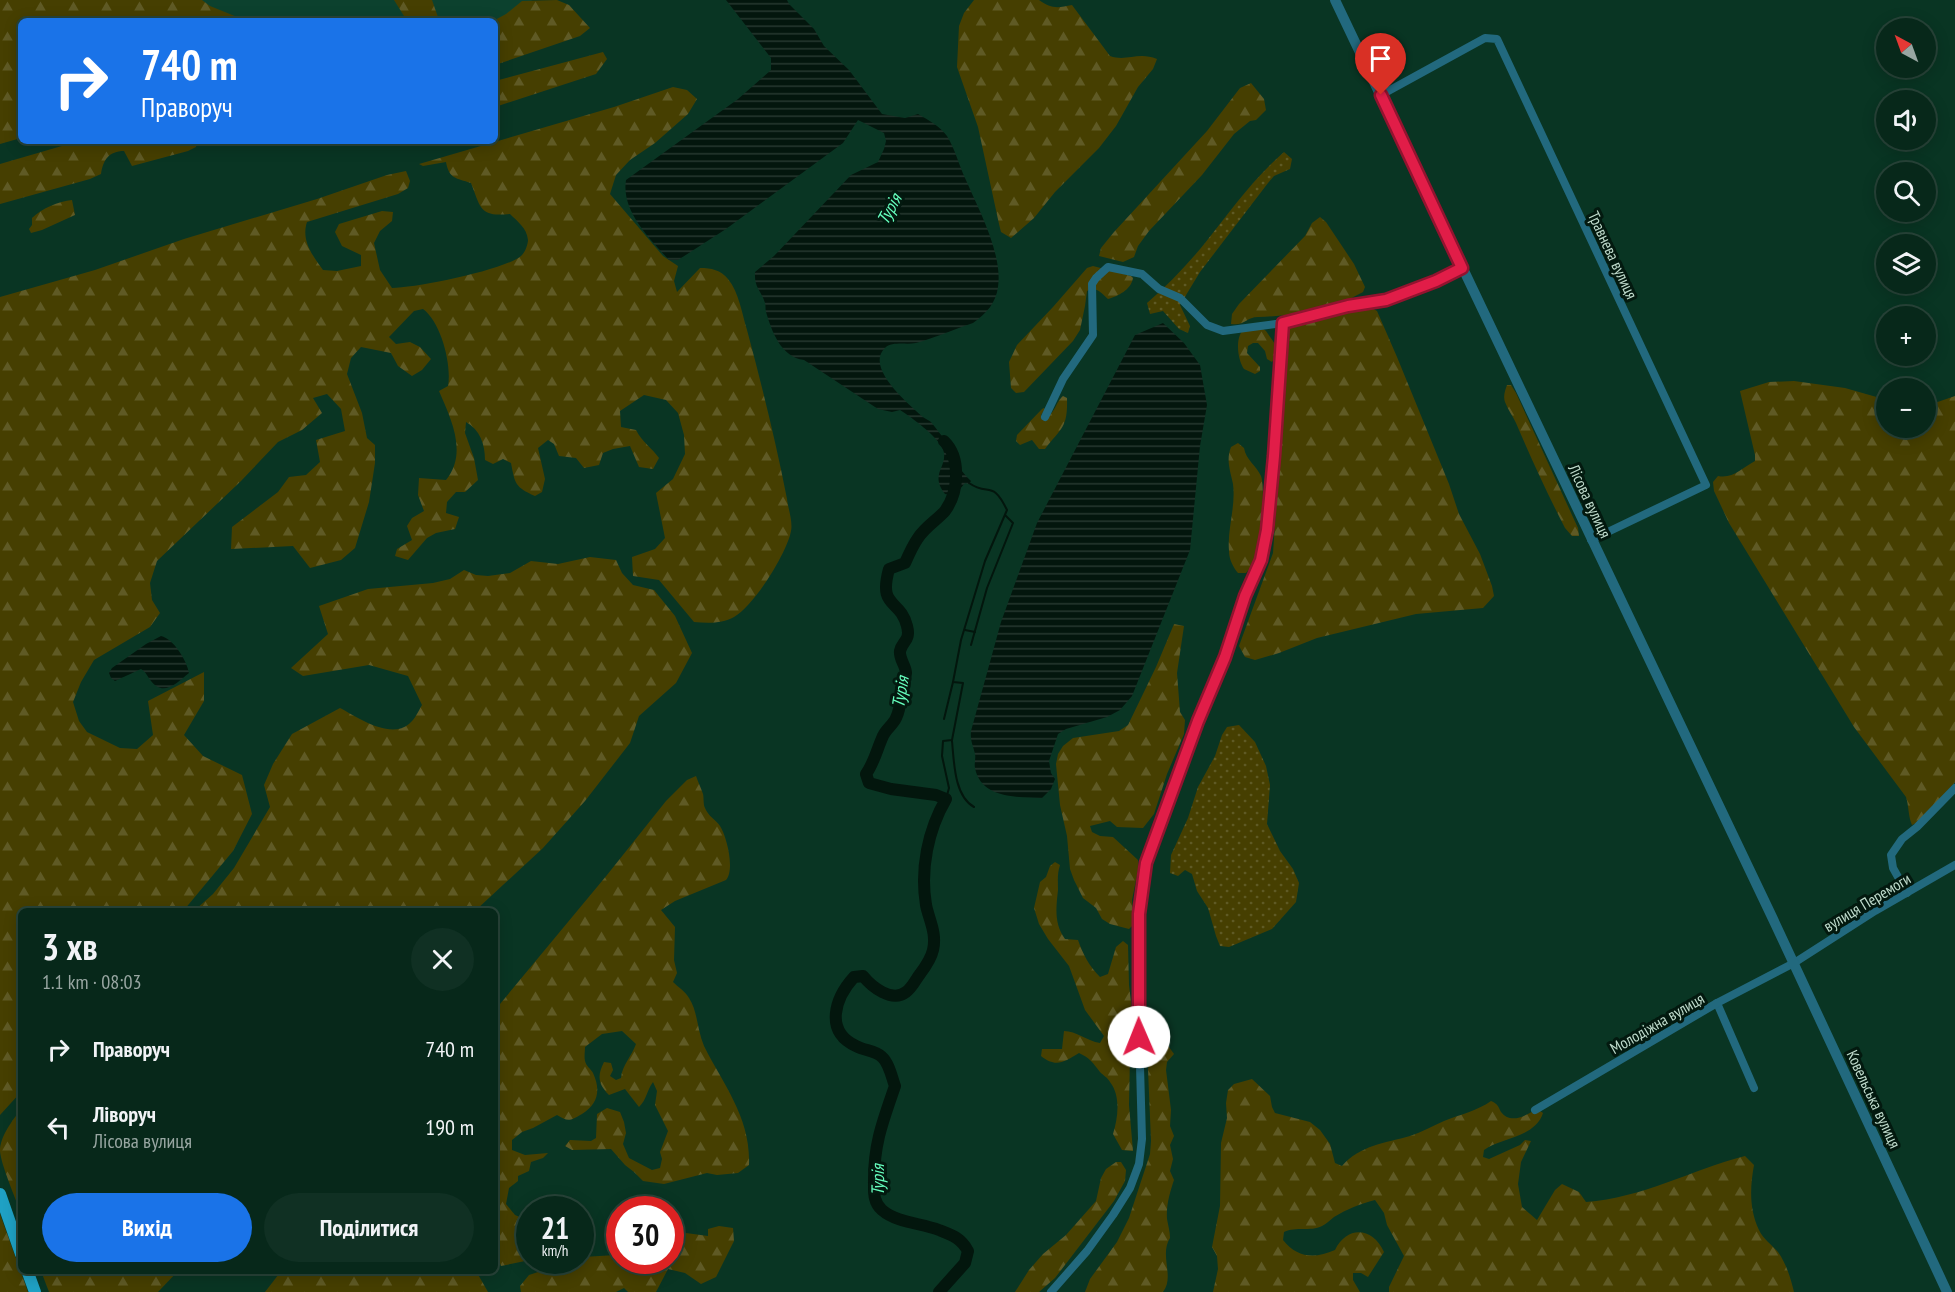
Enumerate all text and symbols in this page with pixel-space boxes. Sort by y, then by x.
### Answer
north arrow [1876,18,1936,78]
map controls [1876,18,1936,438]
pin [1355,33,1406,95]
text: 740 m [141,37,238,92]
icon: right [42,42,120,120]
icon: arrive [1364,42,1397,75]
text: Праворуч [141,90,233,124]
button: sound [1876,90,1936,150]
button: search [1876,162,1936,222]
water label: Турія [871,188,908,228]
street label: Травнева вулиця [1584,208,1642,302]
button: layers [1876,234,1936,294]
button: + [1876,306,1936,366]
button: − [1876,378,1936,438]
street label: Лісова вулиця [1564,460,1616,541]
water label: Турія [886,673,914,709]
street label: вулиця Перемоги [1820,868,1914,936]
text: 3 хв [42,923,97,970]
button: close [411,928,474,991]
text: 1.1 km · 08:03 [42,969,141,995]
street label: Молодіжна вулиця [1606,988,1708,1058]
position arrow [1107,1005,1171,1069]
icon: right [42,1033,75,1066]
text: Праворуч [93,1035,170,1063]
text: 740 m [425,1035,474,1063]
street label: Ковельська вулиця [1843,1047,1905,1151]
text: Ліворуч [93,1100,156,1128]
icon: left [42,1111,75,1144]
text: 190 m [425,1113,474,1141]
text: Лісова вулиця [93,1128,192,1154]
water label: Турія [866,1162,889,1196]
button: Вихід [42,1193,252,1262]
button: Поділитися [264,1193,474,1262]
speed limit sign: 30 [606,1196,684,1274]
text: 21 [541,1208,569,1247]
text: km/h [542,1241,568,1260]

